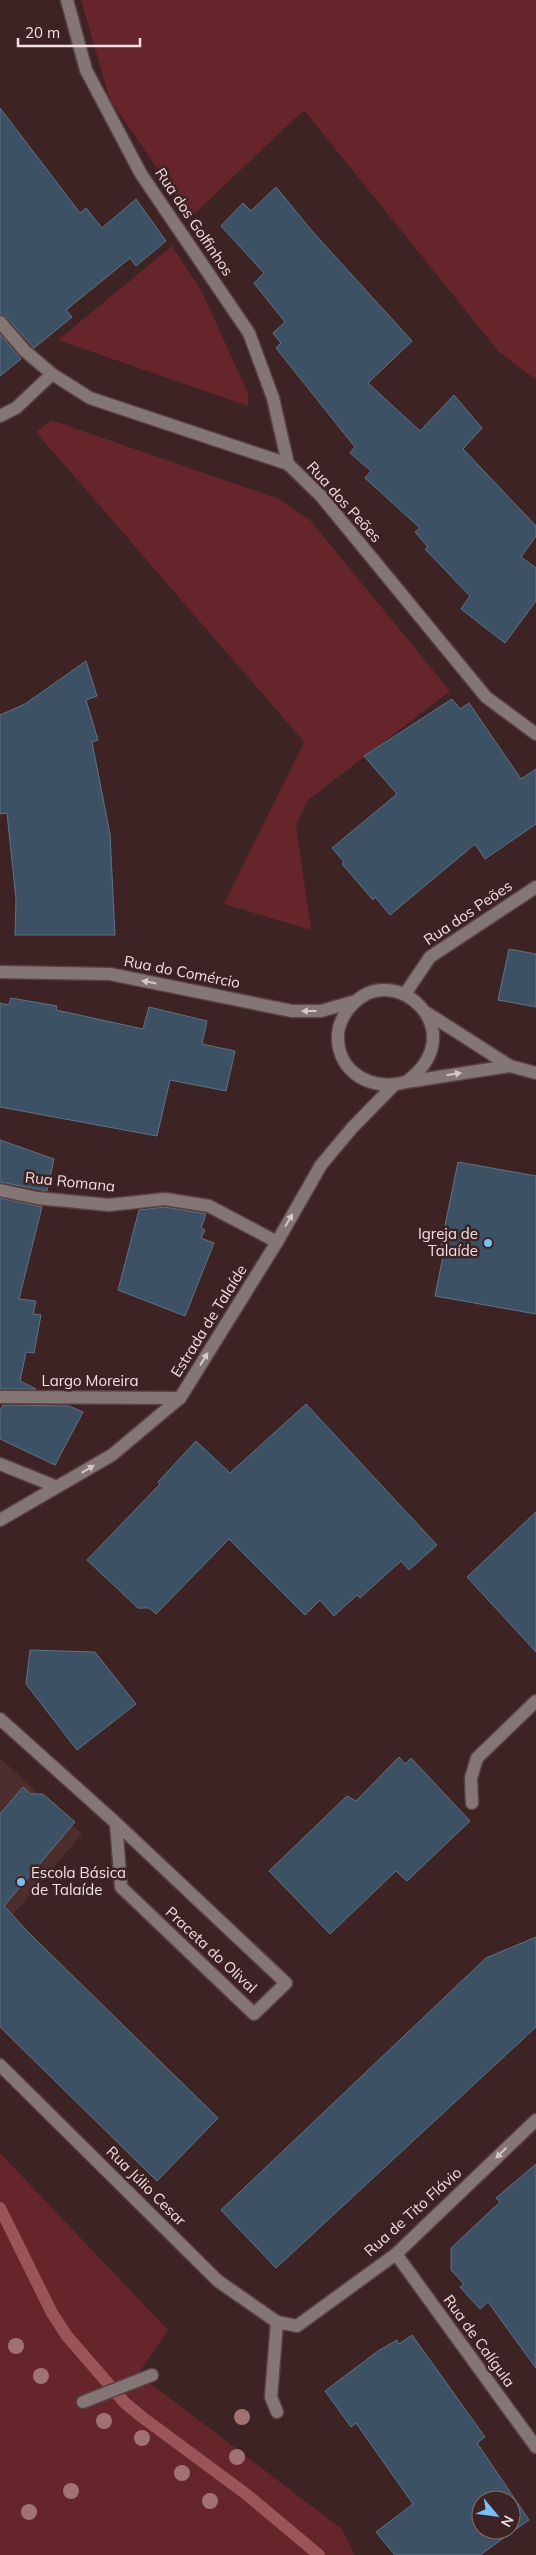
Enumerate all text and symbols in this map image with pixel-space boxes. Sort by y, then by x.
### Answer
scale bar [18,15,140,47]
text: 20 m [25,23,60,42]
street label: Rua dos Golfinhos [151,164,238,279]
street label: Rua dos Peões [303,457,386,546]
street label: Rua dos Peões [420,876,516,949]
street label: Rua do Comércio [122,951,242,992]
one-way arrow [141,977,157,985]
one-way arrow [300,1007,316,1015]
one-way arrow [447,1070,463,1078]
street label: Rua Romana [24,1167,116,1196]
one-way arrow [285,1213,293,1228]
place label: Igreja de Talaíde [418,1224,478,1260]
marker: Igreja de Talaíde [482,1237,494,1249]
street label: Estrada de Talaíde [166,1261,251,1380]
one-way arrow [199,1352,208,1365]
street label: Largo Moreira [42,1371,138,1390]
one-way arrow [81,1465,94,1474]
place label: Escola Básica de Talaíde [31,1863,126,1899]
marker: Escola Básica de Talaíde [15,1876,27,1888]
street label: Praceta do Olival [162,1902,261,1997]
street label: Rua Júlio Cesar [103,2142,191,2230]
one-way arrow [495,2147,507,2159]
street label: Rua de Tito Flávio [360,2163,465,2260]
street label: Rua de Calígula [440,2291,519,2391]
north arrow [471,2490,521,2540]
text: N [497,2512,518,2530]

